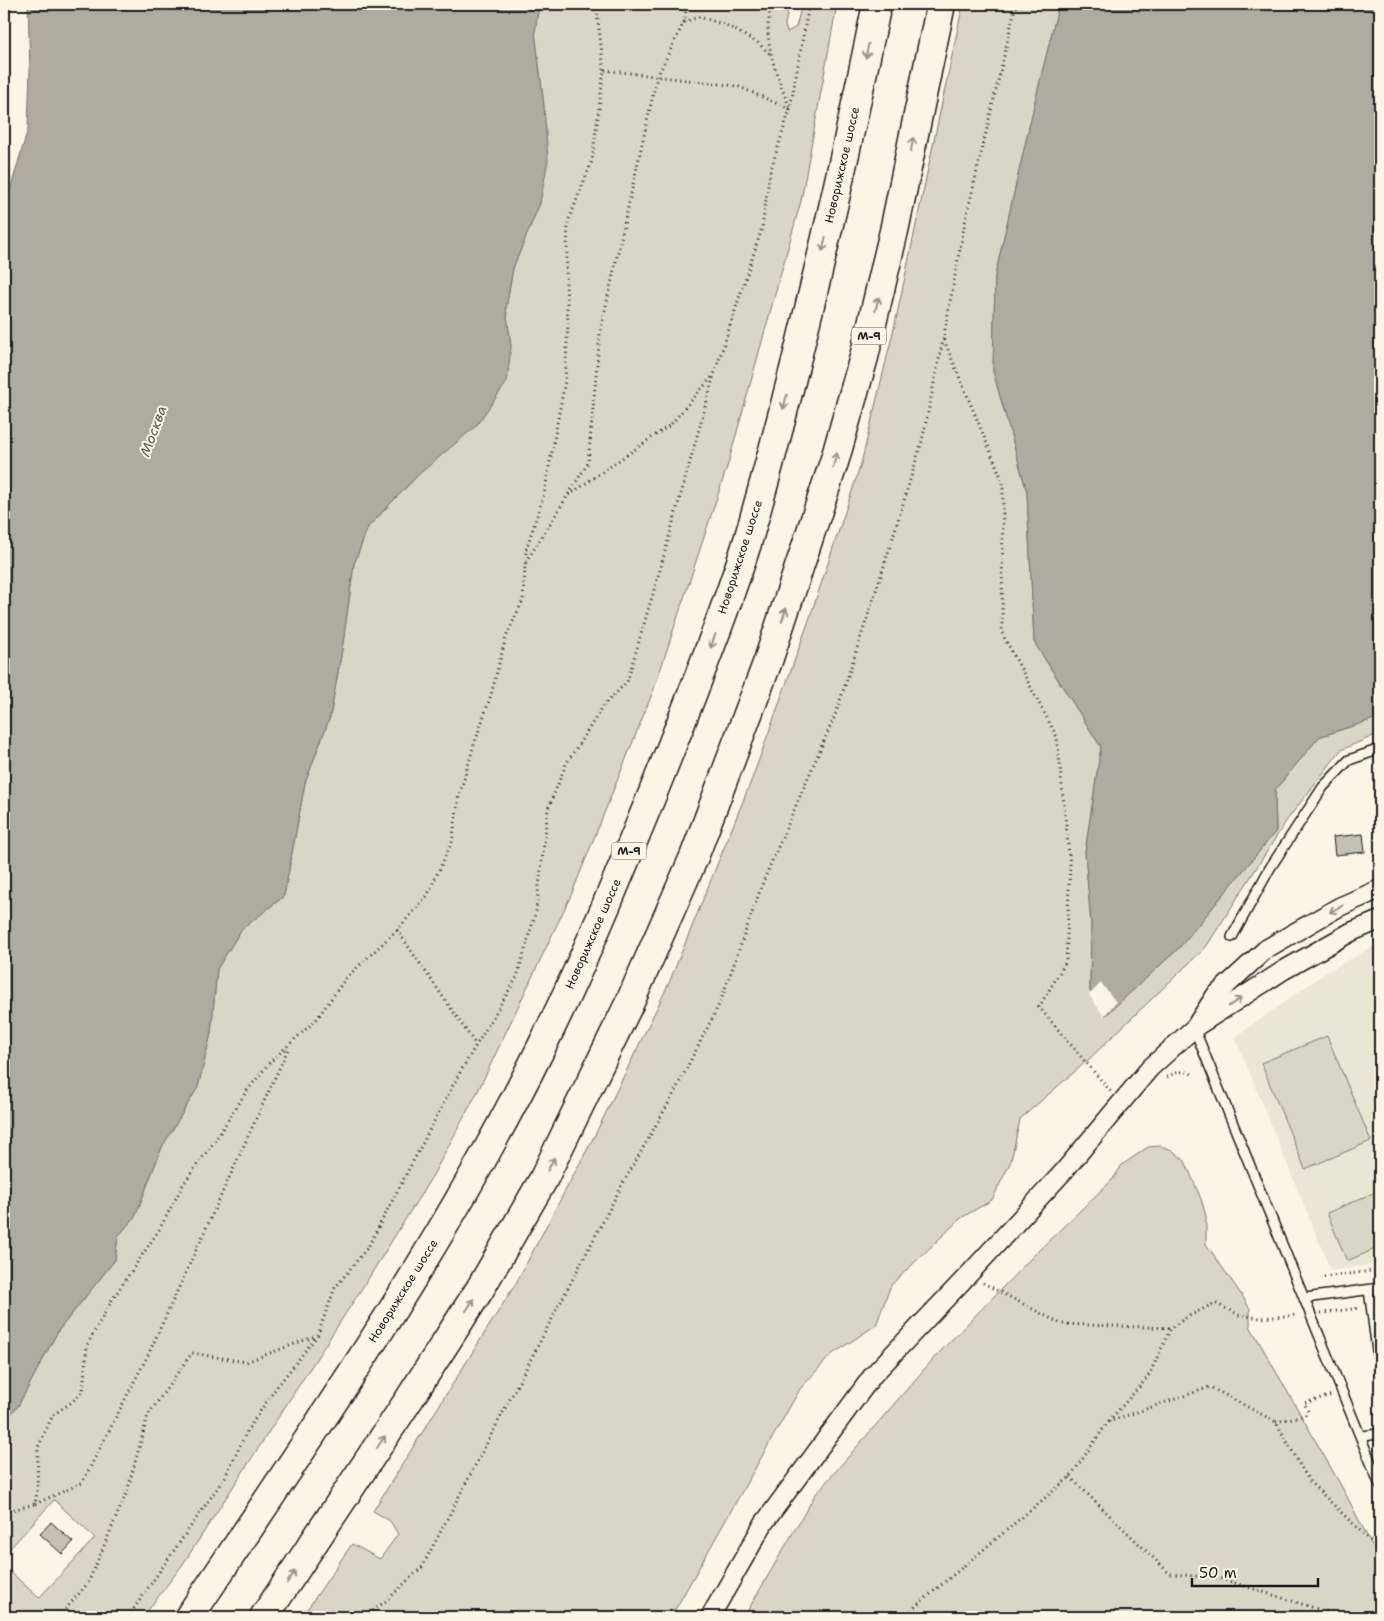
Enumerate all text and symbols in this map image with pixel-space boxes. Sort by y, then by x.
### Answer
one-way arrow [862,43,871,59]
street label: Новорижское шоссе [821,105,863,225]
one-way arrow [908,137,917,153]
one-way arrow [819,236,828,252]
one-way arrow [873,296,882,312]
road number: М-9 [852,328,886,344]
one-way arrow [780,394,790,410]
water label: Москва [136,403,170,459]
one-way arrow [830,453,840,469]
street label: Новорижское шоссе [714,498,766,616]
one-way arrow [780,608,789,623]
one-way arrow [708,633,717,648]
road number: М-9 [612,842,646,859]
street label: Новорижское шоссе [561,876,625,992]
one-way arrow [1328,904,1343,914]
one-way arrow [1228,997,1242,1007]
one-way arrow [546,1157,556,1172]
street label: Новорижское шоссе [365,1236,442,1346]
one-way arrow [465,1299,475,1313]
one-way arrow [377,1435,387,1449]
scale bar [1192,1556,1318,1588]
text: 50 m [1199,1563,1237,1583]
one-way arrow [286,1570,296,1584]

